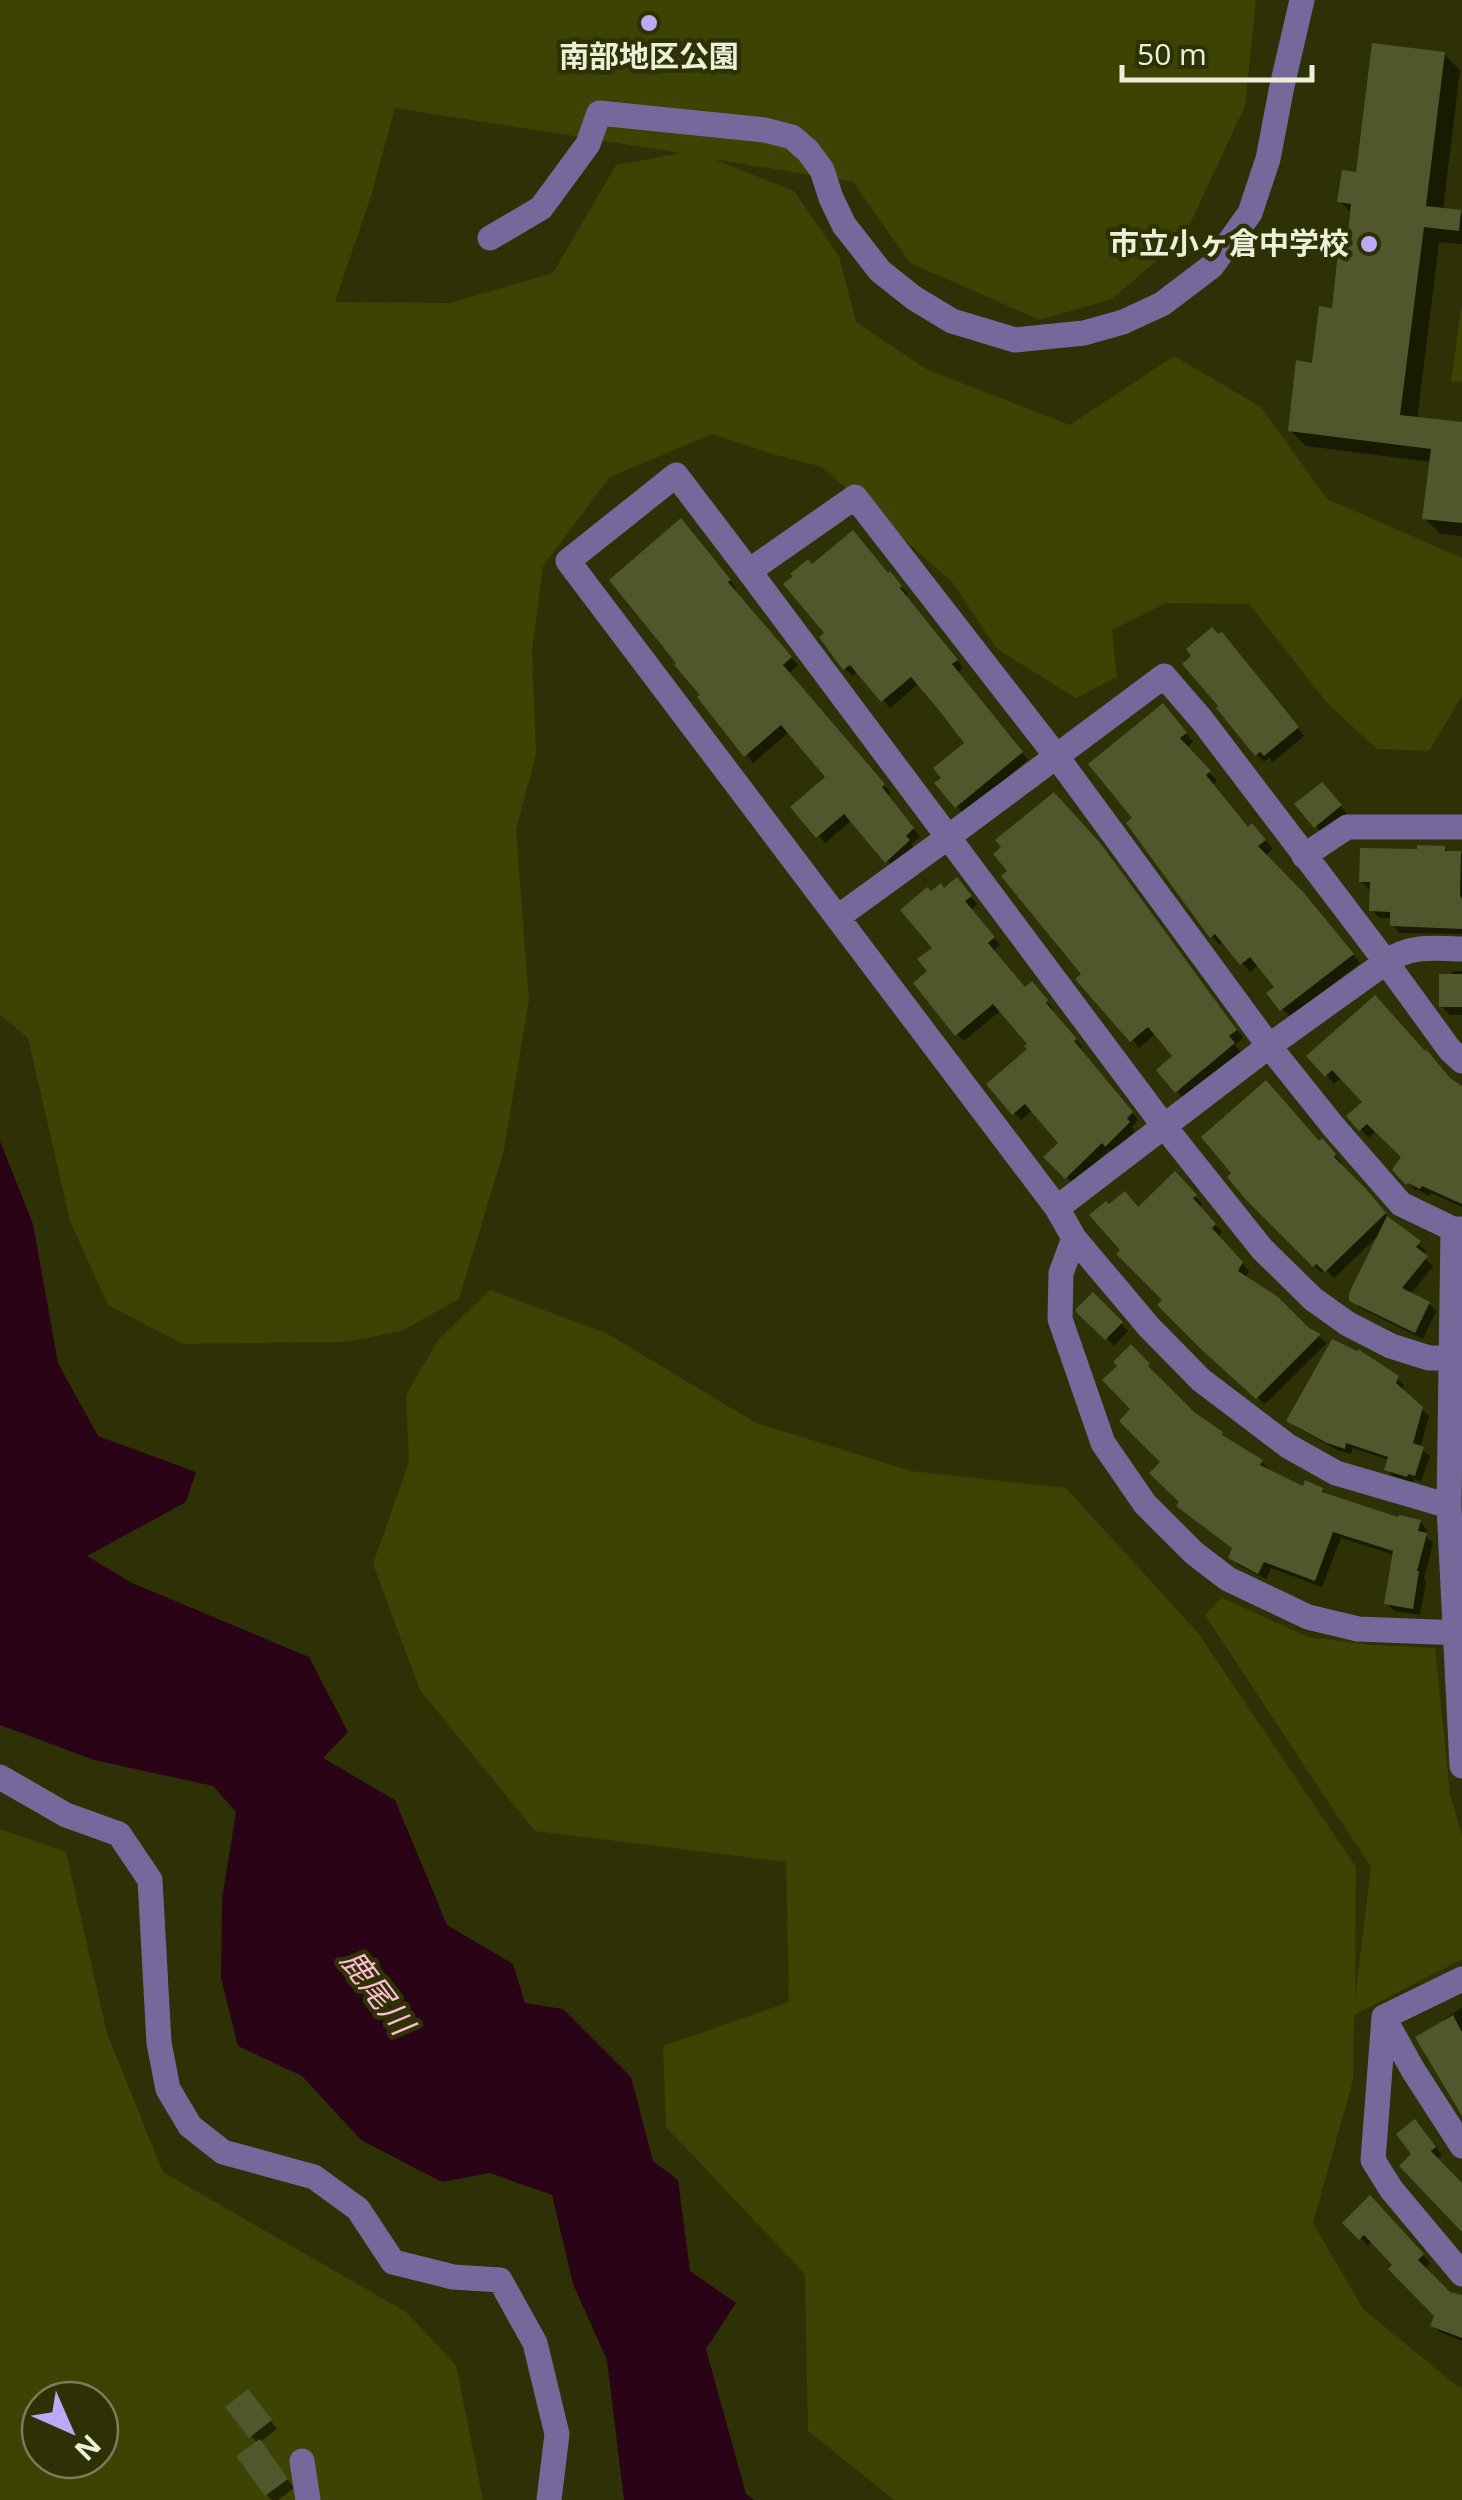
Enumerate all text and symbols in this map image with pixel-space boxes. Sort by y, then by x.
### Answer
marker: 南部地区公園 [638,12,660,34]
scale bar [1122,20,1312,82]
text: 50 m [1137,33,1207,74]
place label: 南部地区公園 [559,35,739,76]
place label: 市立小ヶ倉中学校 [1109,222,1349,263]
marker: 市立小ヶ倉中学校 [1358,233,1380,255]
water label: 鹿尾川 [332,1940,426,2045]
north arrow [20,2380,120,2480]
text: N [67,2427,110,2470]

